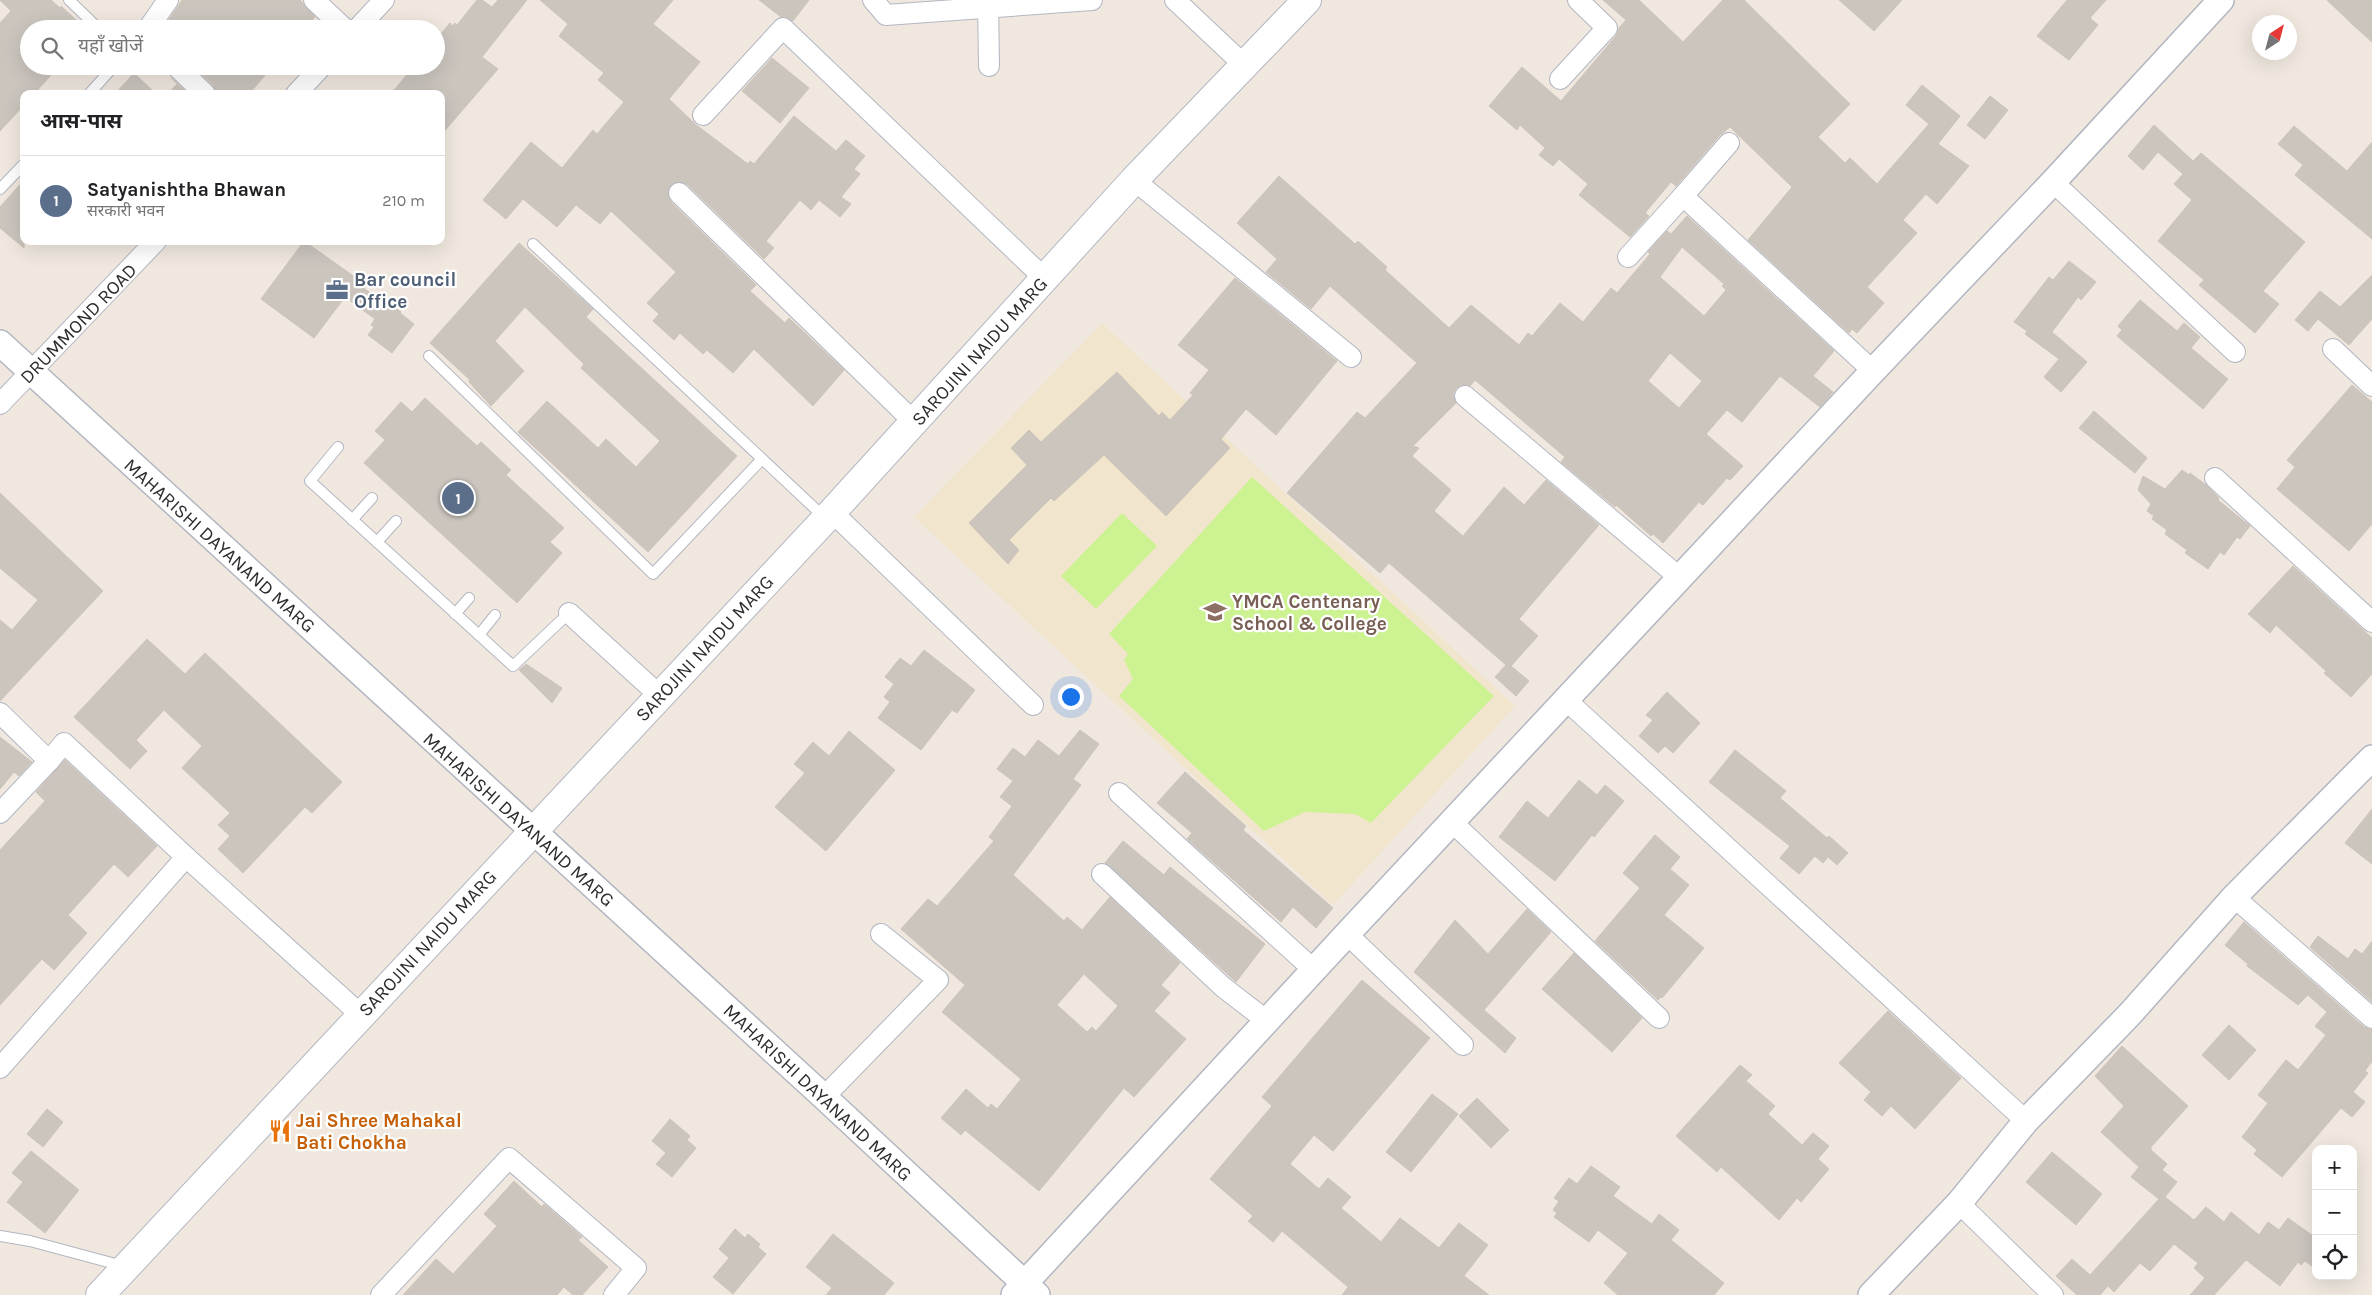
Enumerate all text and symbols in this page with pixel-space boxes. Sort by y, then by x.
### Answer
north arrow [2252,15,2297,60]
search box [20,20,445,75]
icon: search [38,34,66,62]
text: यहाँ खोजें [78,35,143,57]
text: आस-पास [40,109,122,133]
text: Satyanishtha Bhawan [87,179,286,201]
text: 1 [53,191,59,210]
text: 210 m [382,191,425,210]
text: सरकारी भवन [87,201,164,220]
street label: DRUMMOND ROAD [16,259,142,388]
place label: Bar council Office [354,269,456,313]
street label: SAROJINI NAIDU MARG [907,273,1052,430]
office icon: Bar council Office [324,277,350,303]
street label: MAHARISHI DAYANAND MARG [119,454,319,637]
pin: 1 [442,479,474,517]
street label: SAROJINI NAIDU MARG [631,571,778,726]
place label: YMCA Centenary School & College [1232,591,1387,635]
school or university icon: YMCA Centenary School & College [1202,599,1228,625]
your location [1058,684,1084,710]
street label: MAHARISHI DAYANAND MARG [418,728,618,911]
street label: SAROJINI NAIDU MARG [354,866,501,1021]
street label: MAHARISHI DAYANAND MARG [719,1000,916,1186]
place label: Jai Shree Mahakal Bati Chokha [296,1110,462,1154]
restaurant icon: Jai Shree Mahakal Bati Chokha [267,1118,293,1144]
map controls [2312,1145,2357,1280]
button: + [2312,1145,2357,1190]
button: − [2312,1190,2357,1235]
button: locate [2312,1235,2357,1280]

